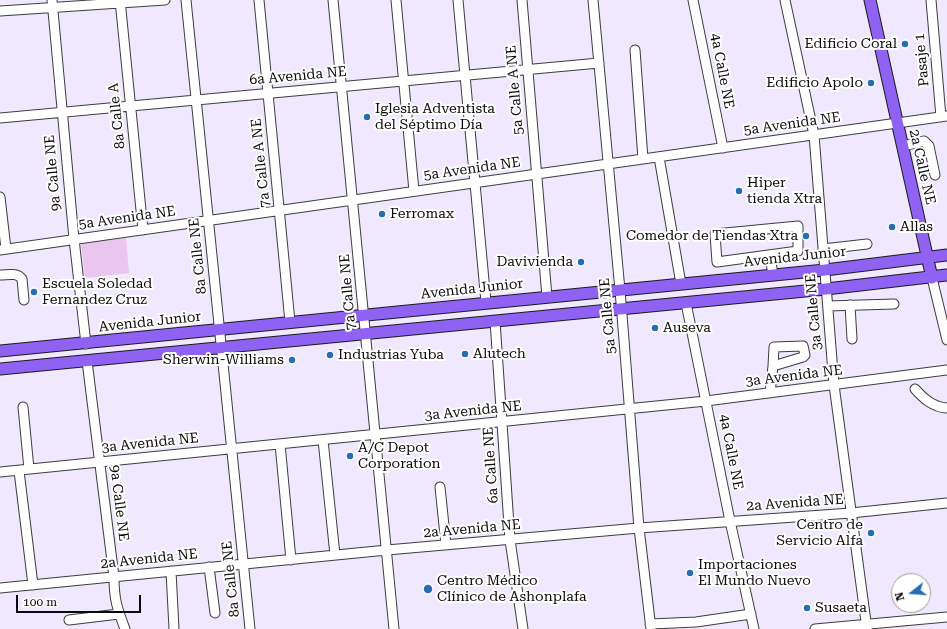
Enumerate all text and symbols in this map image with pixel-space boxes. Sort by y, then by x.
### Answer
street label: 4a Calle NE [706,32,738,110]
street label: Pasaje 1 [911,33,933,87]
place label: Edificio Coral [804,36,897,52]
marker: Edificio Coral [900,39,910,49]
street label: 5a Calle A NE [503,44,527,136]
street label: 6a Avenida NE [249,63,347,89]
place label: Edificio Apolo [766,75,863,91]
marker: Edificio Apolo [866,78,876,88]
street label: 8a Calle A [105,82,129,150]
place label: Iglesia Adventista del Séptimo Día [375,101,495,134]
street label: 5a Avenida NE [742,109,842,139]
marker: Iglesia Adventista del Séptimo Día [362,112,372,122]
street label: 7a Calle A NE [248,117,274,209]
street label: 2a Calle NE [905,128,939,206]
street label: 9a Calle NE [41,134,65,212]
street label: 5a Avenida NE [422,154,522,184]
place label: Hiper tienda Xtra [747,175,822,208]
marker: Hiper tienda Xtra [734,186,744,196]
street label: 5a Avenida NE [77,203,177,233]
place label: Ferromax [390,206,454,222]
marker: Ferromax [377,209,387,219]
street label: 8a Calle NE [186,217,210,295]
place label: Allas [900,219,933,235]
marker: Allas [887,222,897,232]
place label: Comedor de Tiendas Xtra [626,228,798,244]
marker: Comedor de Tiendas Xtra [801,231,811,241]
street label: Avenida Junior [743,243,847,271]
street label: 7a Calle NE [336,253,360,331]
place label: Davivienda [497,254,573,270]
marker: Davivienda [576,257,586,267]
street label: 3a Calle NE [802,273,826,351]
street label: Avenida Junior [420,275,524,303]
place label: Escuela Soledad Fernandez Cruz [42,276,152,308]
street label: 5a Calle NE [596,277,620,355]
marker: Escuela Soledad Fernandez Cruz [29,287,39,297]
street label: Avenida Junior [98,308,202,336]
place label: Auseva [663,320,711,336]
marker: Auseva [650,323,660,333]
place label: Alutech [473,346,526,362]
place label: Industrias Yuba [338,347,444,363]
marker: Alutech [460,349,470,359]
marker: Industrias Yuba [325,350,335,360]
place label: Sherwin-Williams [163,352,284,368]
marker: Sherwin-Williams [287,355,297,365]
street label: 3a Avenida NE [745,362,843,390]
street label: 3a Avenida NE [424,398,522,424]
street label: 4a Calle NE [715,413,747,491]
street label: 6a Calle NE [480,426,502,504]
street label: 3a Avenida NE [101,430,199,456]
place label: A/C Depot Corporation [358,440,441,472]
marker: A/C Depot Corporation [345,451,355,461]
street label: 9a Calle NE [106,464,132,542]
street label: 2a Avenida NE [746,491,844,515]
street label: 2a Avenida NE [423,516,521,542]
place label: Centro de Servicio Alfa [776,517,863,550]
marker: Centro de Servicio Alfa [866,528,876,538]
street label: 8a Calle NE [219,540,243,618]
street label: 2a Avenida NE [100,546,198,572]
place label: Importaciones El Mundo Nuevo [698,557,811,590]
marker: Importaciones El Mundo Nuevo [685,568,695,578]
place label: Centro Médico Clínico de Ashonplafa [437,573,587,606]
north arrow [891,573,931,613]
marker: Centro Médico Clínico de Ashonplafa [422,583,434,595]
scale bar [18,587,143,613]
text: N [893,590,907,602]
text: 100 m [23,595,57,609]
place label: Susaeta [815,600,867,616]
marker: Susaeta [802,603,812,613]

